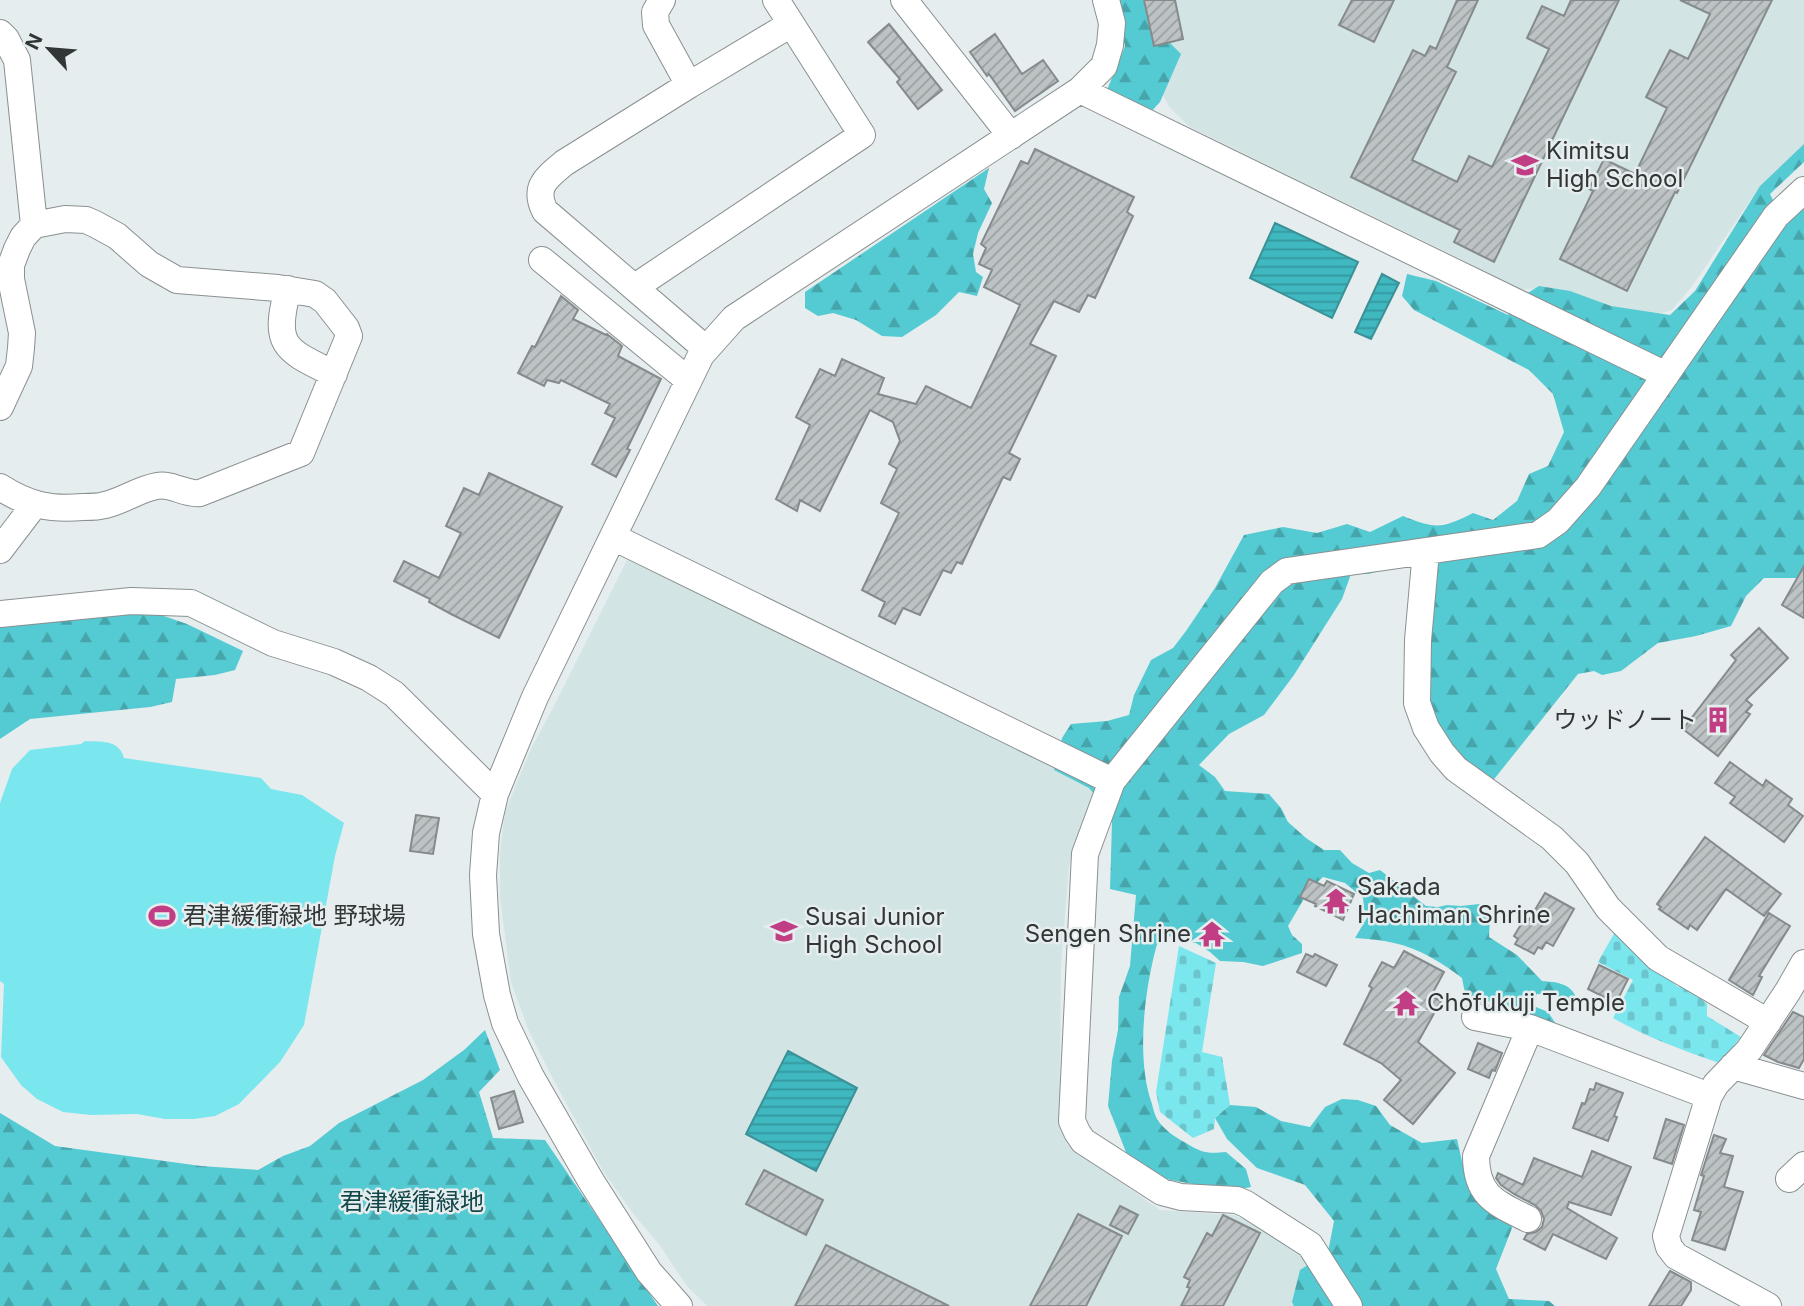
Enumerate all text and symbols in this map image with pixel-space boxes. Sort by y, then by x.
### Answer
north arrow [14,14,84,84]
text: N [21,30,48,53]
place label: Kimitsu High School [1546,136,1683,193]
school or university icon: Kimitsu High School [1510,150,1540,180]
place label: ウッドノート [1553,705,1697,734]
building icon: ウッドノート [1703,705,1733,735]
place label: Sakada Hachiman Shrine [1357,872,1550,929]
temple icon: Sakada Hachiman Shrine [1321,886,1351,916]
sports icon: 君津緩衝緑地 野球場 [147,901,177,931]
place label: 君津緩衝緑地 野球場 [183,901,406,930]
place label: Susai Junior High School [805,902,945,959]
school or university icon: Susai Junior High School [769,916,799,946]
place label: Sengen Shrine [1025,919,1191,948]
temple icon: Sengen Shrine [1197,919,1227,949]
temple icon: Chōfukuji Temple [1391,988,1421,1018]
place label: Chōfukuji Temple [1427,988,1625,1017]
park label: 君津緩衝緑地 [340,1187,484,1216]

